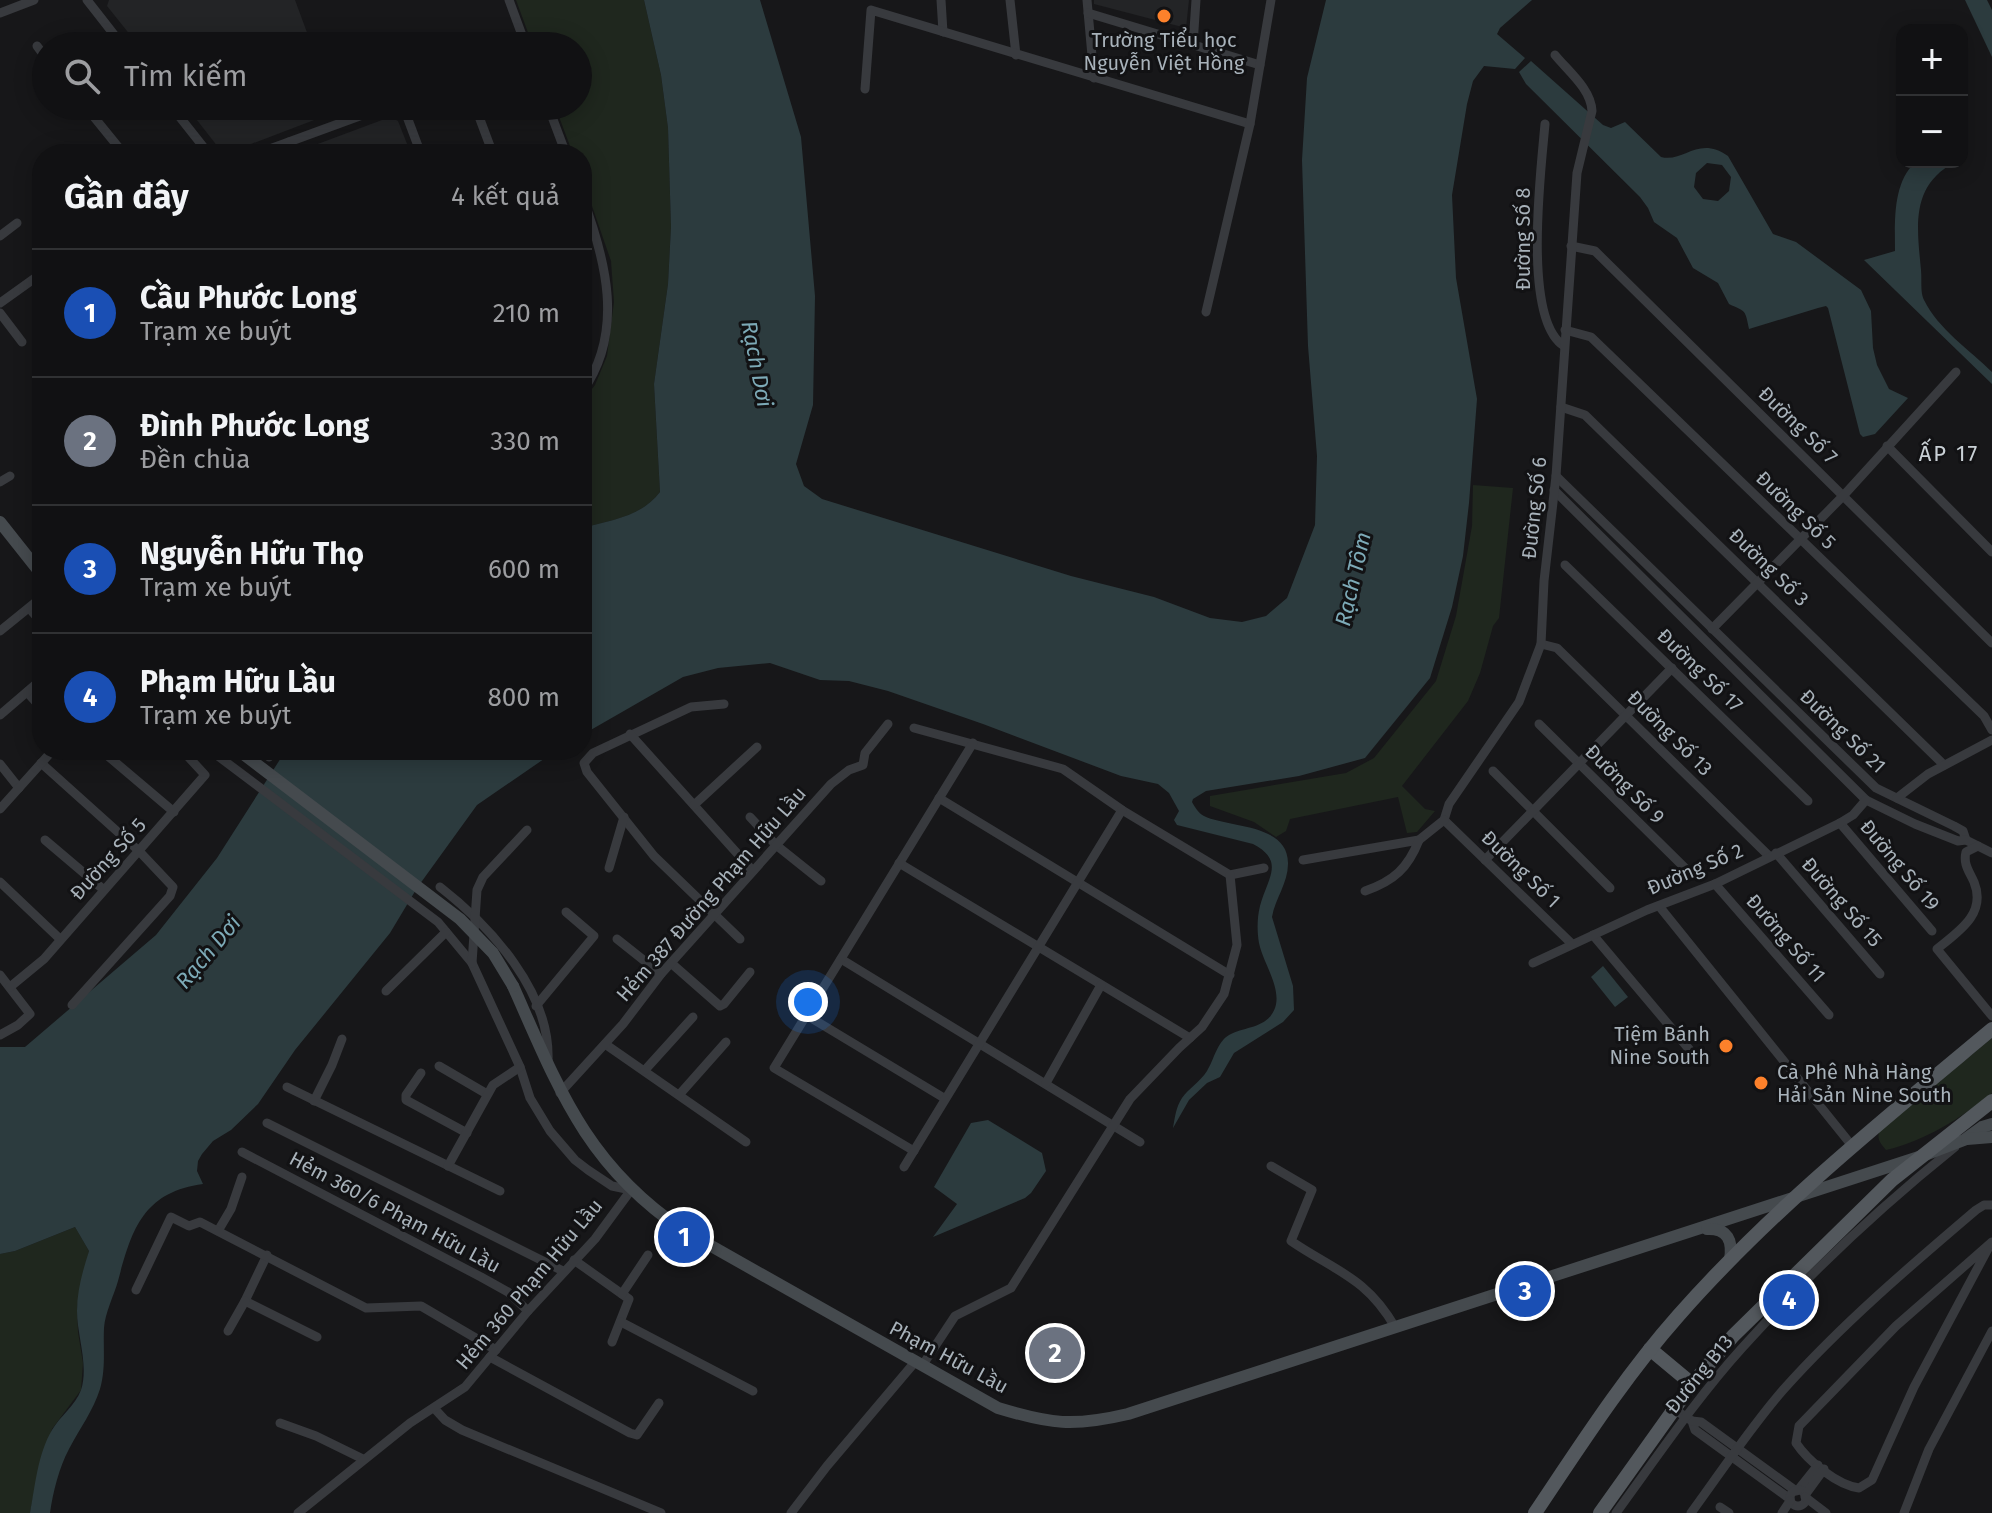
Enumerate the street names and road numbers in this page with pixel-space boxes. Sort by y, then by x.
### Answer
street label: Đường Số 8 [1511,188,1535,290]
street label: Đường Số 7 [1753,381,1843,469]
street label: Đường Số 6 [1517,456,1551,560]
street label: Đường Số 5 [1751,466,1841,554]
street label: Đường Số 3 [1724,523,1814,611]
street label: Đường Số 17 [1652,623,1748,717]
street label: Đường Số 21 [1795,684,1891,778]
street label: Đường Số 13 [1622,685,1718,781]
street label: Đường Số 9 [1580,739,1670,829]
street label: Hẻm 387 Đường Phạm Hữu Lầu [611,782,811,1006]
street label: Đường Số 5 [65,813,151,905]
street label: Đường Số 19 [1855,815,1945,915]
street label: Đường Số 1 [1476,825,1566,913]
street label: Đường Số 2 [1643,838,1747,900]
street label: Đường Số 15 [1797,852,1887,952]
street label: Đường Số 11 [1741,889,1831,987]
street label: Hẻm 360/6 Phạm Hữu Lầu [285,1146,505,1278]
street label: Hẻm 360 Phạm Hữu Lầu [451,1194,607,1374]
street label: Phạm Hữu Lầu [885,1316,1013,1398]
street label: Đường B13 [1660,1330,1738,1418]

